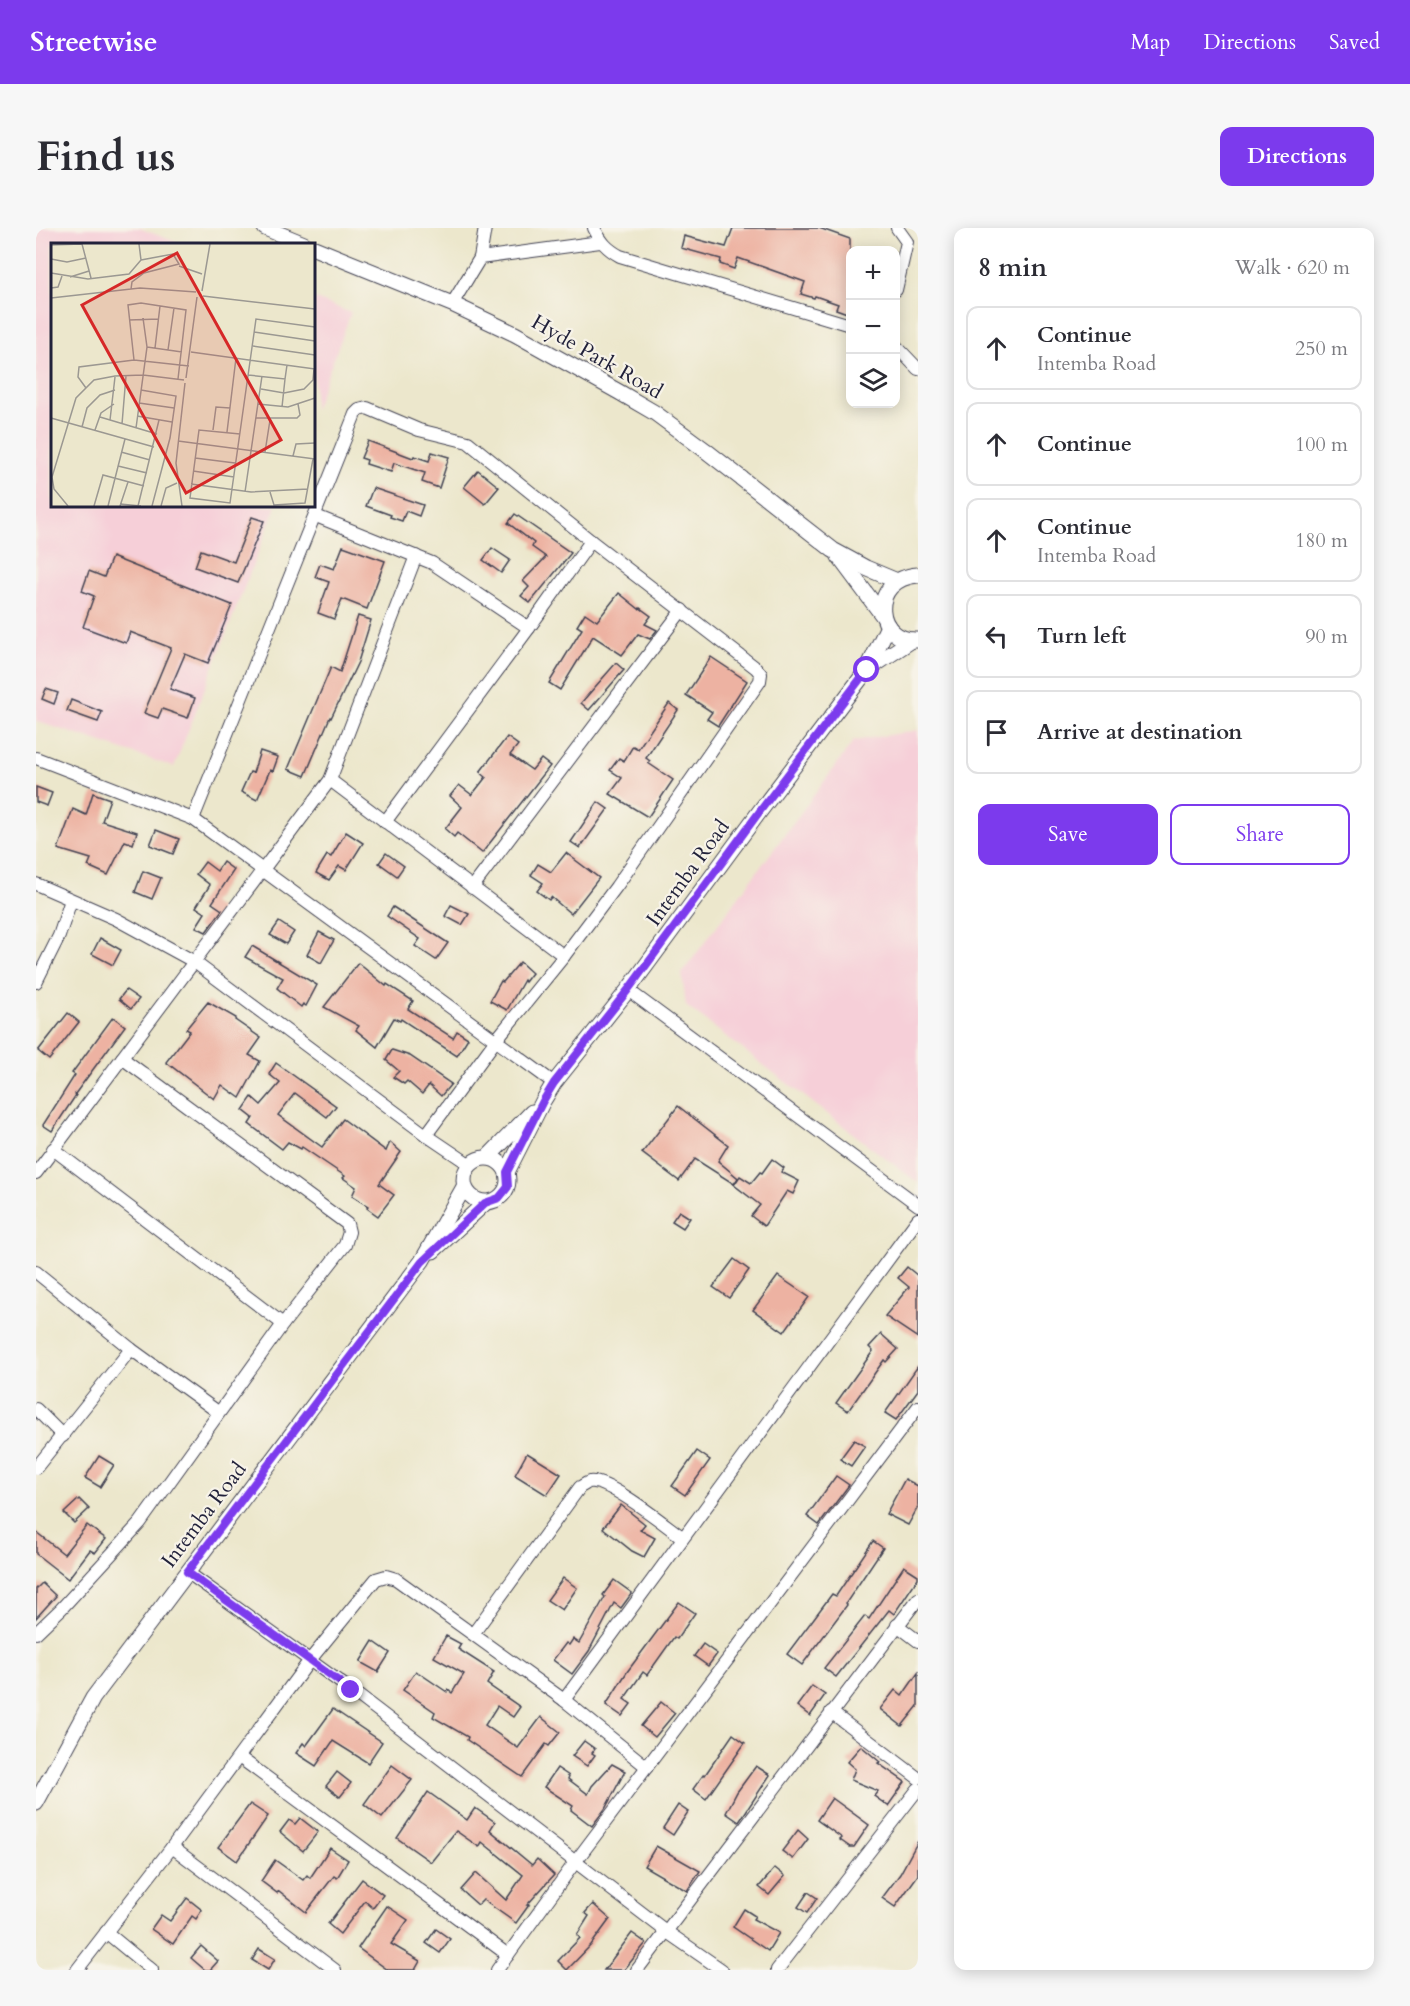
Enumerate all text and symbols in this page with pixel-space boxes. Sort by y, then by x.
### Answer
text: Streetwise [30,23,158,61]
text: Map [1130,28,1170,57]
text: Directions [1203,28,1296,57]
text: Saved [1329,28,1380,57]
button: Directions [1220,127,1374,186]
text: Find us [36,128,176,185]
inset map [51,243,315,507]
map controls [846,246,900,408]
button: + [846,246,900,300]
text: 8 min [978,250,1047,285]
text: Walk · 620 m [1235,254,1350,281]
button: − [846,300,900,354]
street label: Hyde Park Road [526,308,668,406]
text: Continue [1037,320,1132,350]
icon: ahead [980,332,1013,365]
text: 250 m [1295,335,1348,362]
text: Intemba Road [1037,350,1156,377]
button: layers [846,354,900,408]
icon: ahead [980,428,1013,461]
text: Continue [1037,429,1132,459]
text: 100 m [1295,431,1348,458]
text: Continue [1037,512,1132,542]
icon: ahead [980,524,1013,557]
text: 180 m [1295,527,1348,554]
text: Intemba Road [1037,542,1156,569]
icon: left [980,620,1013,653]
text: Turn left [1037,621,1126,651]
text: 90 m [1305,623,1348,650]
route start [853,656,879,682]
icon: arrive [980,716,1013,749]
text: Arrive at destination [1037,717,1242,747]
button: Save [978,804,1158,865]
button: Share [1170,804,1350,865]
street label: Intemba Road [639,814,737,932]
street label: Intemba Road [155,1456,253,1574]
route end [337,1676,363,1702]

